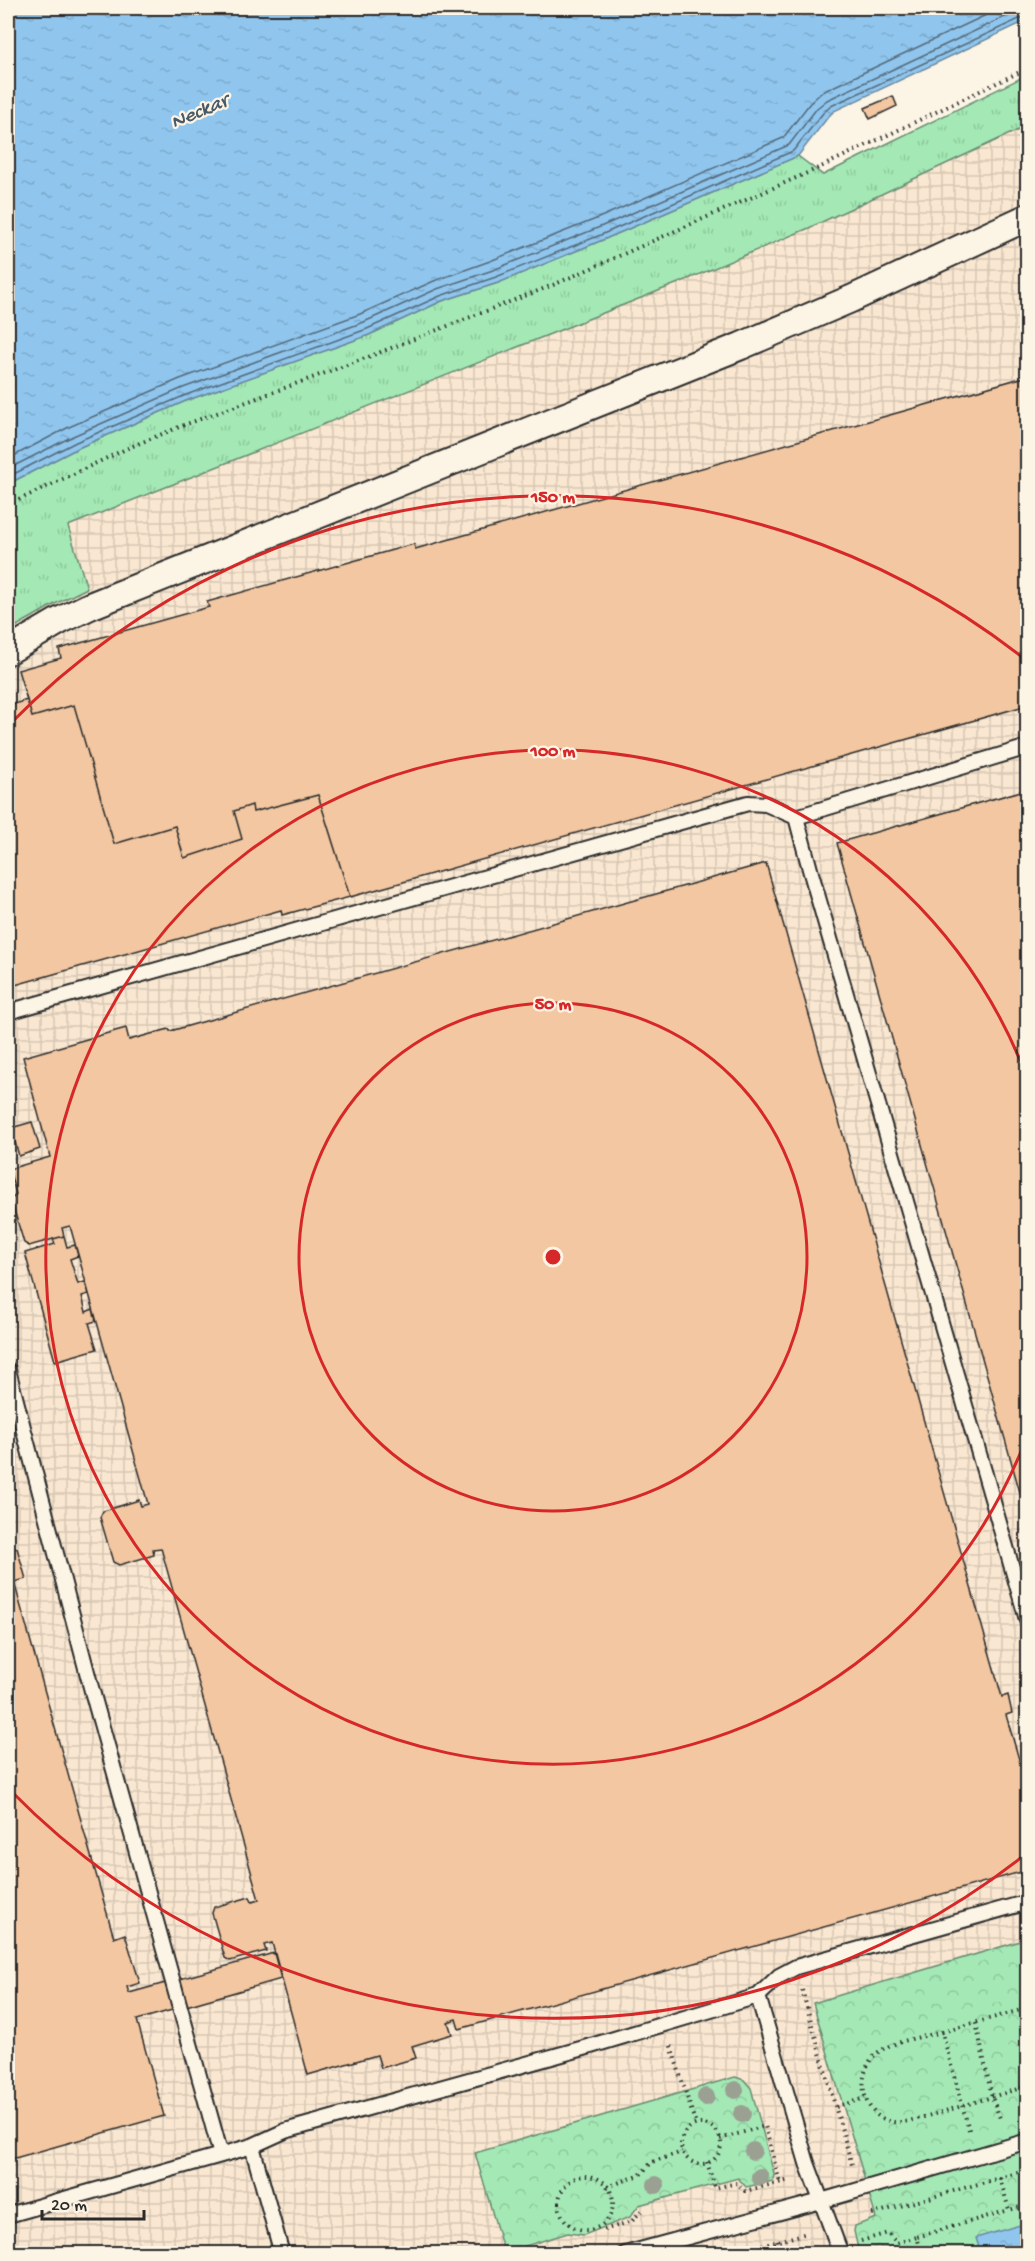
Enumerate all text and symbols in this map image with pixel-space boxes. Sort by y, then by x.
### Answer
water label: Neckar [167,88,237,136]
text: 150 m [530,488,575,509]
text: 100 m [530,742,576,763]
text: 50 m [535,995,572,1016]
centre of rings [543,1247,563,1267]
scale bar [42,2183,144,2221]
text: 20 m [51,2196,87,2217]

